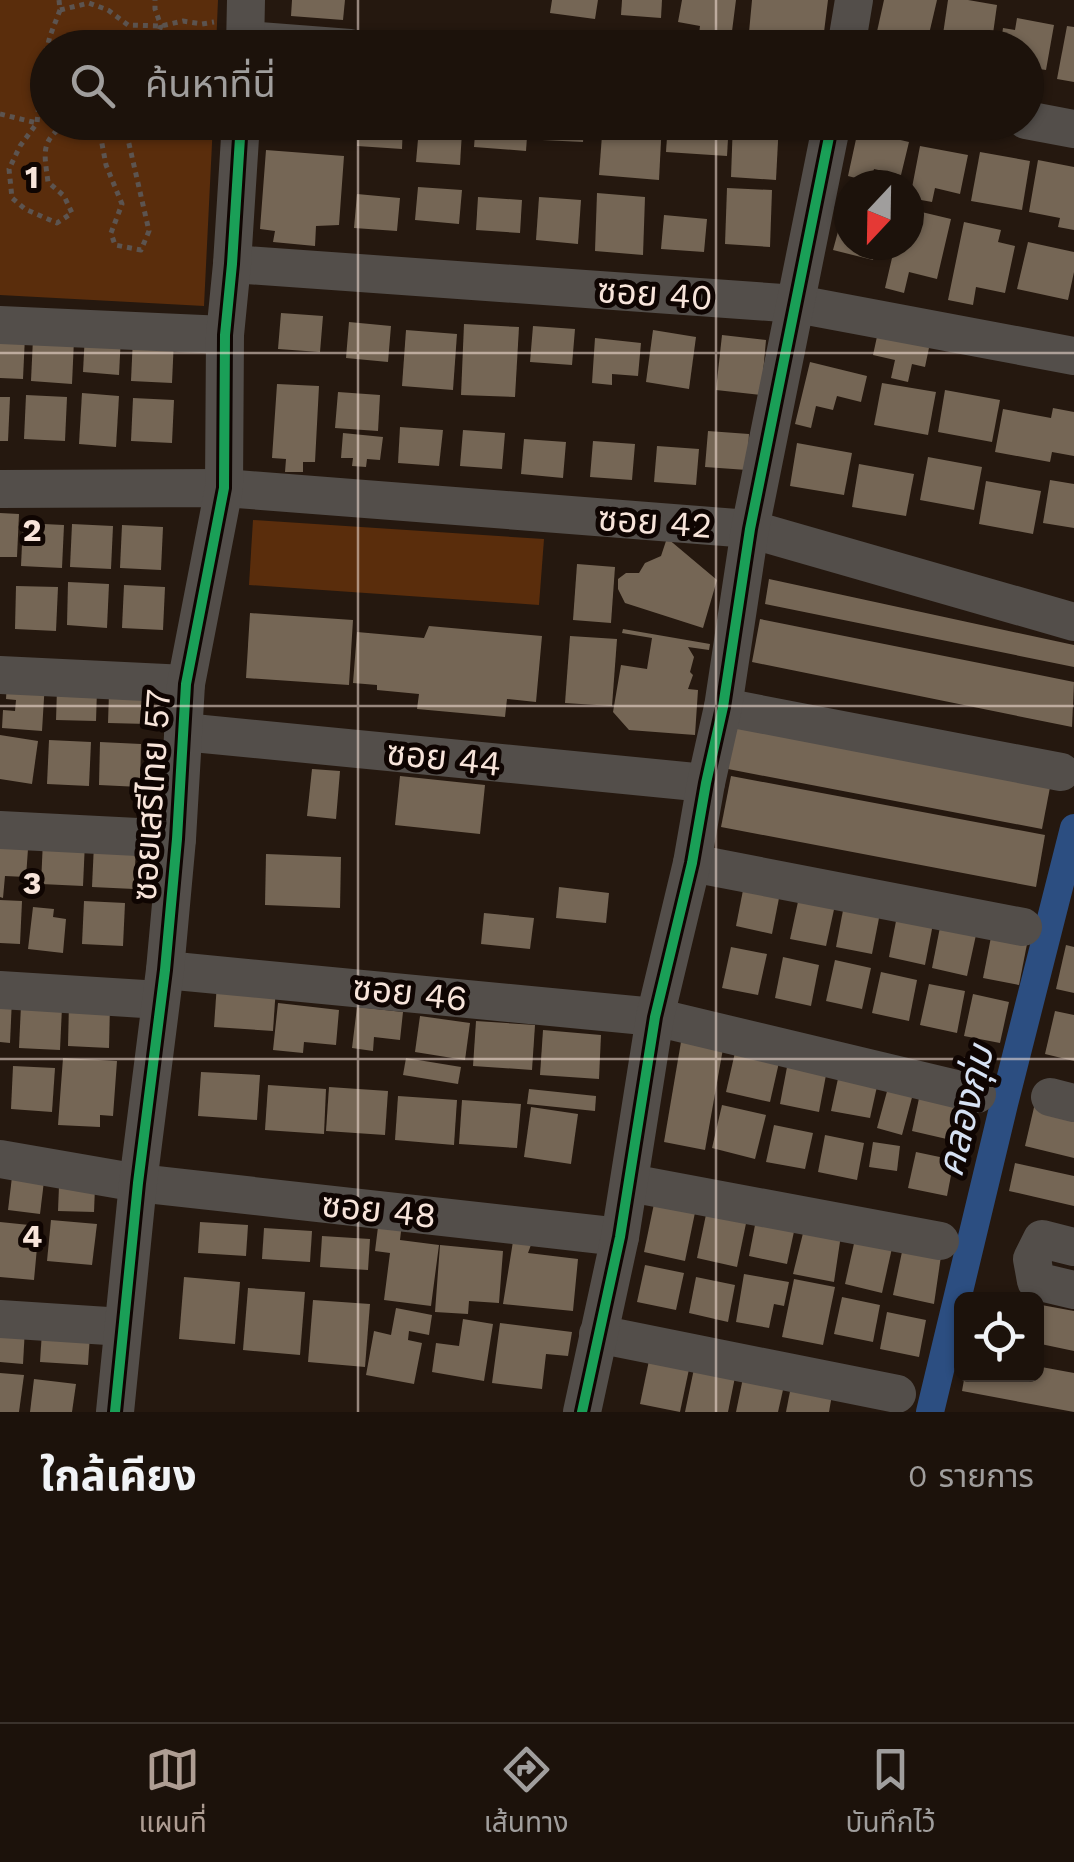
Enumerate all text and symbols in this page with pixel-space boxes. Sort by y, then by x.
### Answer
search box [30,30,1044,140]
icon: search [65,58,120,113]
text: ค้นหาที่นี่ [145,62,276,106]
text: 1 [25,158,39,196]
north arrow [834,170,924,260]
street label: ซอย 40 [596,269,714,319]
street label: ซอย 42 [597,497,713,547]
text: 2 [22,511,42,549]
street label: ซอยเสรีไทย 57 [123,688,179,902]
street label: ซอย 44 [385,731,503,785]
text: 3 [23,864,41,902]
street label: ซอย 46 [351,966,469,1020]
water label: คลองกุ่ม [928,1038,1004,1181]
street label: ซอย 48 [320,1183,438,1237]
text: 4 [22,1217,42,1255]
map controls [954,1292,1044,1382]
button: locate [954,1292,1044,1382]
text: ใกล้เคียง [40,1451,197,1500]
text: 0 รายการ [908,1457,1034,1495]
tab: แผนที่ [139,1742,207,1845]
tab: เส้นทาง [484,1742,568,1845]
tab: บันทึกไว้ [846,1742,935,1845]

